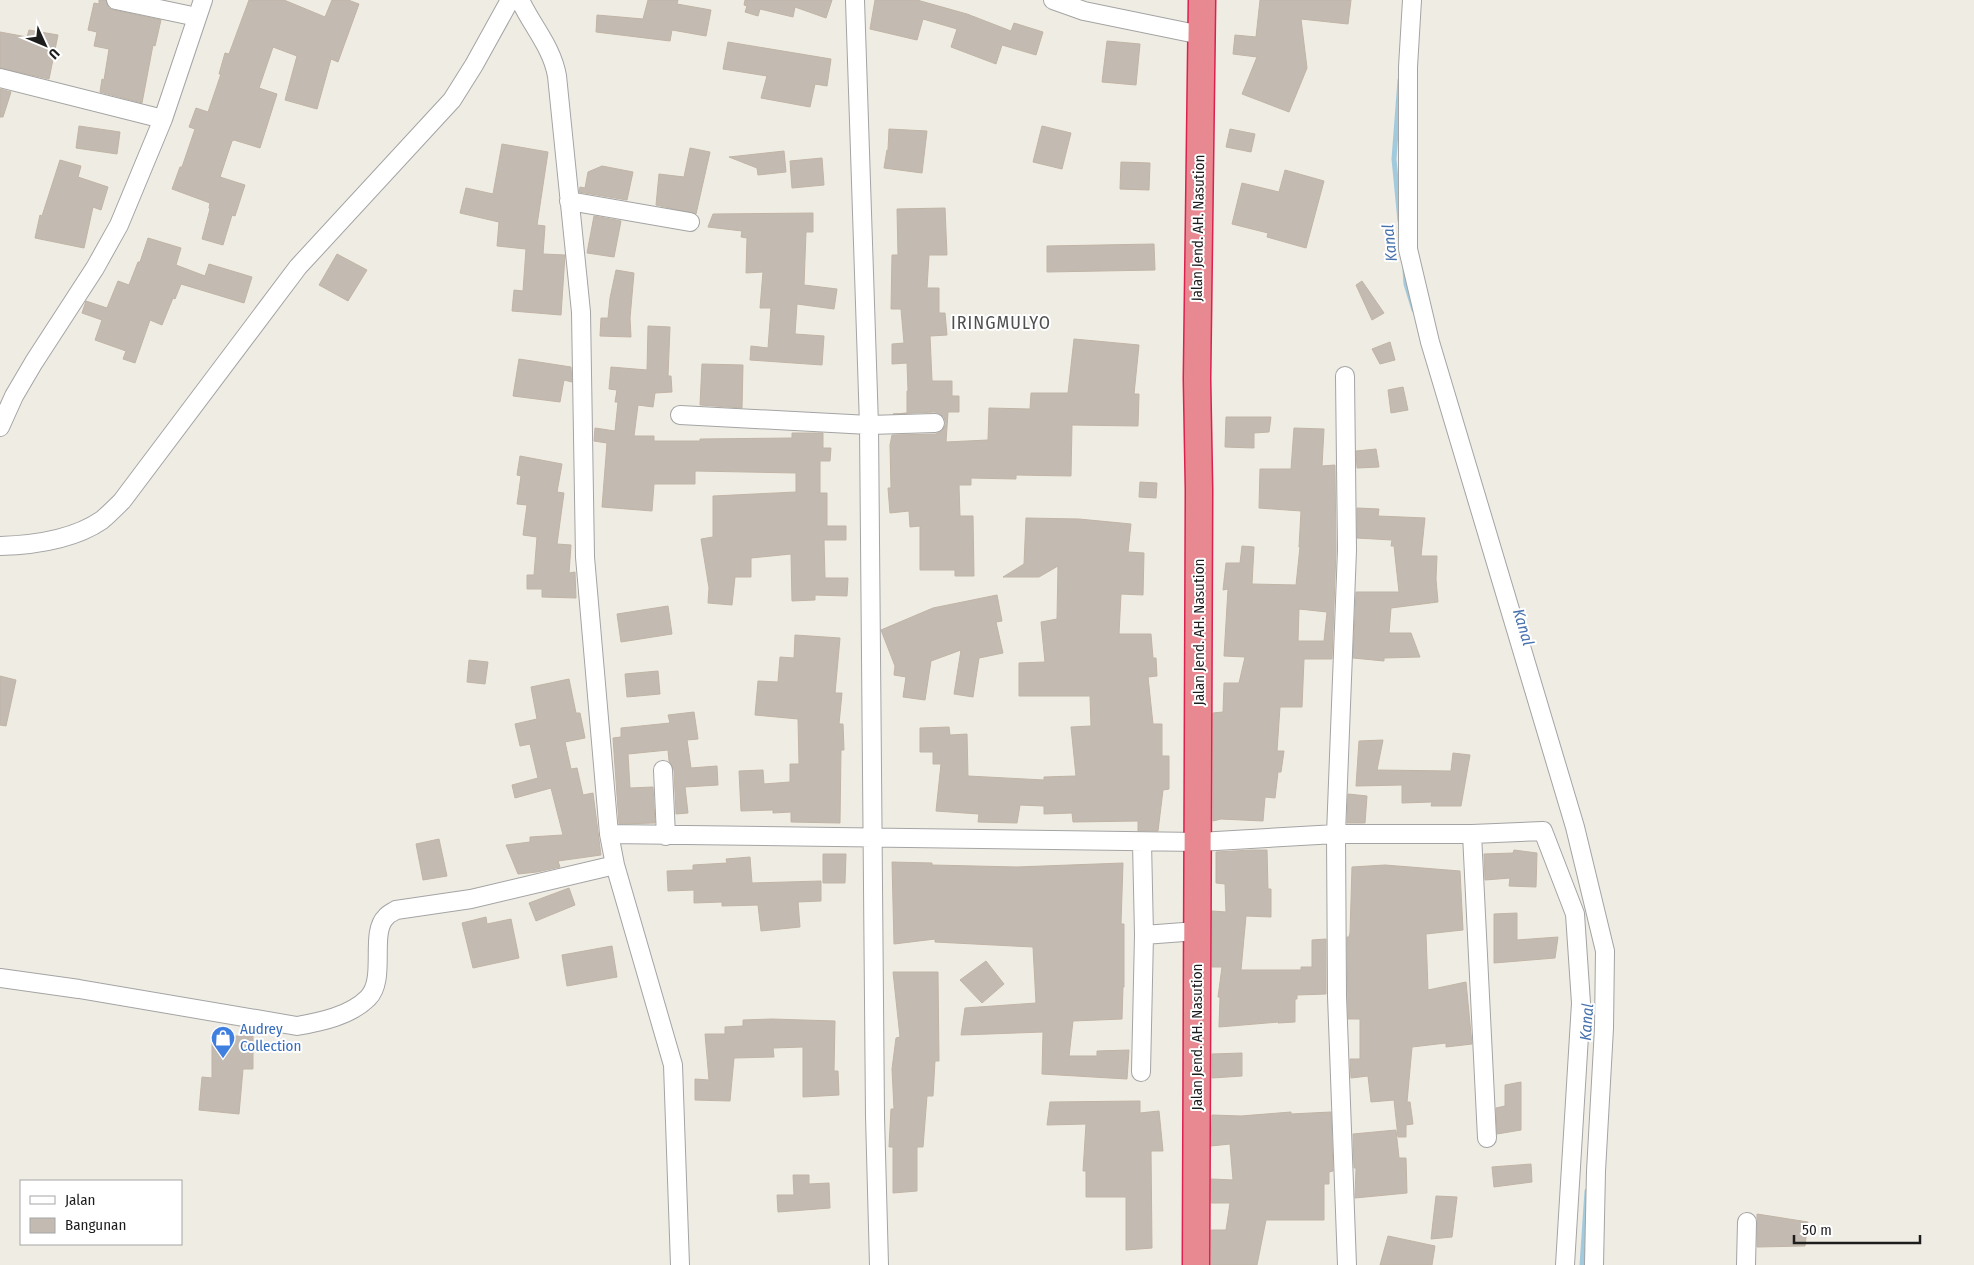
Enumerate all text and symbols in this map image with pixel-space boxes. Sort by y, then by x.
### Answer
north arrow [20,20,70,70]
text: U [45,45,63,63]
street label: Jalan Jend. AH. Nasution [1188,154,1208,302]
water label: Kanal [1378,223,1401,263]
district label: IRINGMULYO [951,312,1051,334]
street label: Jalan Jend. AH. Nasution [1190,559,1208,705]
water label: Kanal [1509,606,1538,648]
street label: Jalan Jend. AH. Nasution [1188,964,1206,1110]
water label: Kanal [1576,1003,1597,1041]
place label: Audrey Collection [240,1020,301,1055]
shop icon: Audrey Collection [210,1025,236,1059]
legend [20,1180,182,1245]
text: Jalan [65,1191,95,1209]
scale bar [1794,1212,1920,1244]
text: Bangunan [65,1216,126,1234]
text: 50 m [1802,1221,1832,1239]

